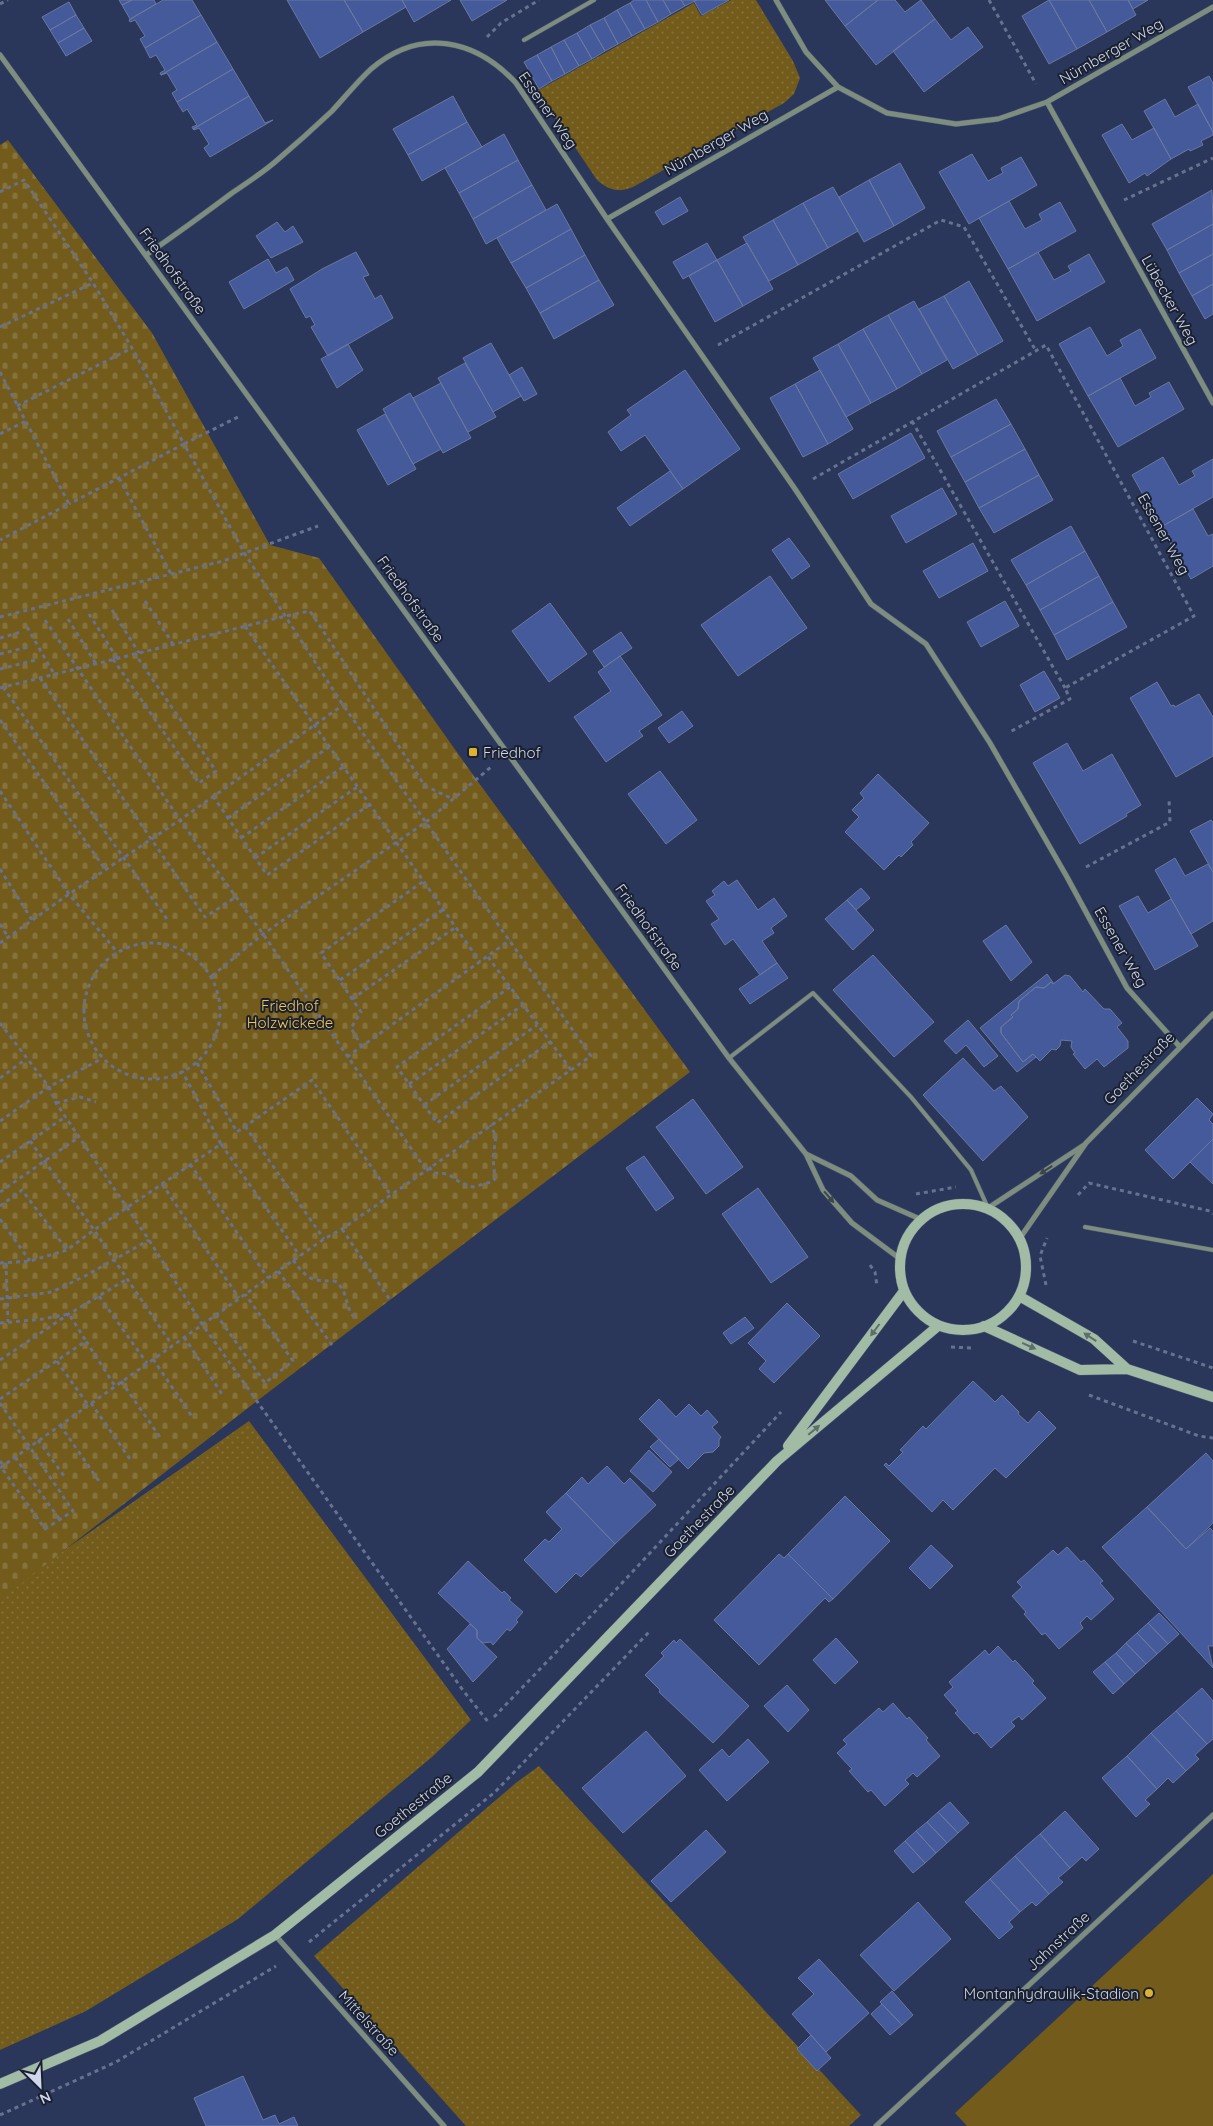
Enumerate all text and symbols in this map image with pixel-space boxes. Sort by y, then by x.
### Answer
street label: Nürnberger Weg [1056,14,1166,88]
street label: Essener Weg [514,68,582,152]
street label: Nürnberger Weg [661,105,771,179]
street label: Friedhofstraße [135,224,211,318]
street label: Lübecker Weg [1137,252,1203,348]
street label: Essener Weg [1134,490,1194,578]
street label: Friedhofstraße [373,552,449,646]
place label: Friedhof [483,743,541,762]
marker: Friedhof [467,746,479,758]
street label: Friedhofstraße [611,880,687,974]
street label: Essener Weg [1090,903,1152,991]
park label: Friedhof Holzwickede [247,996,333,1032]
street label: Goethestraße [1099,1027,1179,1109]
one-way arrow [1039,1165,1052,1175]
one-way arrow [823,1190,834,1203]
one-way arrow [869,1323,880,1336]
one-way arrow [1084,1333,1097,1342]
one-way arrow [1022,1343,1036,1351]
one-way arrow [808,1424,821,1435]
street label: Goethestraße [659,1480,739,1562]
street label: Goethestraße [370,1768,456,1842]
street label: Jahnstraße [1023,1907,1093,1975]
place label: Montanhydraulik-Stadion [964,1984,1139,2003]
street label: Mittelstraße [335,1986,403,2060]
marker: Montanhydraulik-Stadion [1143,1987,1155,1999]
north arrow [15,2061,65,2111]
text: N [37,2088,54,2108]

